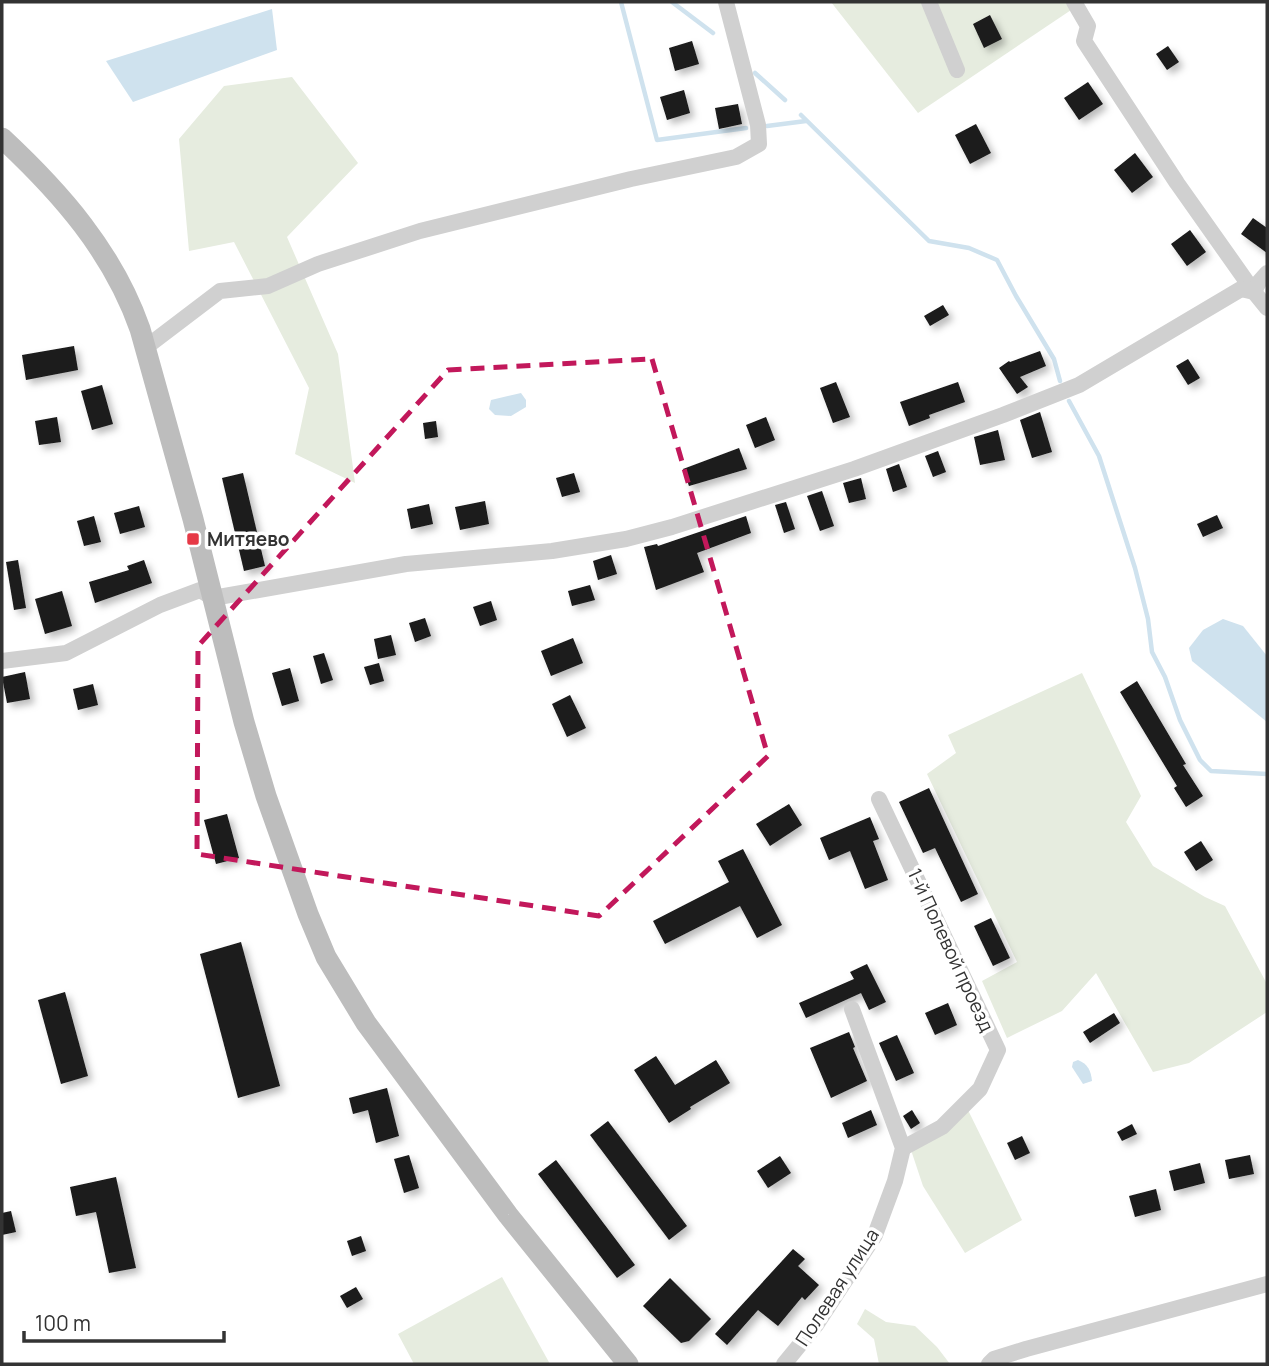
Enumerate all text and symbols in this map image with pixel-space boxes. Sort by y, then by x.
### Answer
place label: Митяево [207,526,290,552]
marker: Митяево [185,531,201,547]
street label: 1-й Полевой проезд [902,864,1000,1036]
street label: Полевая улица [789,1223,885,1351]
scale bar [24,1300,224,1344]
text: 100 m [35,1309,91,1337]

